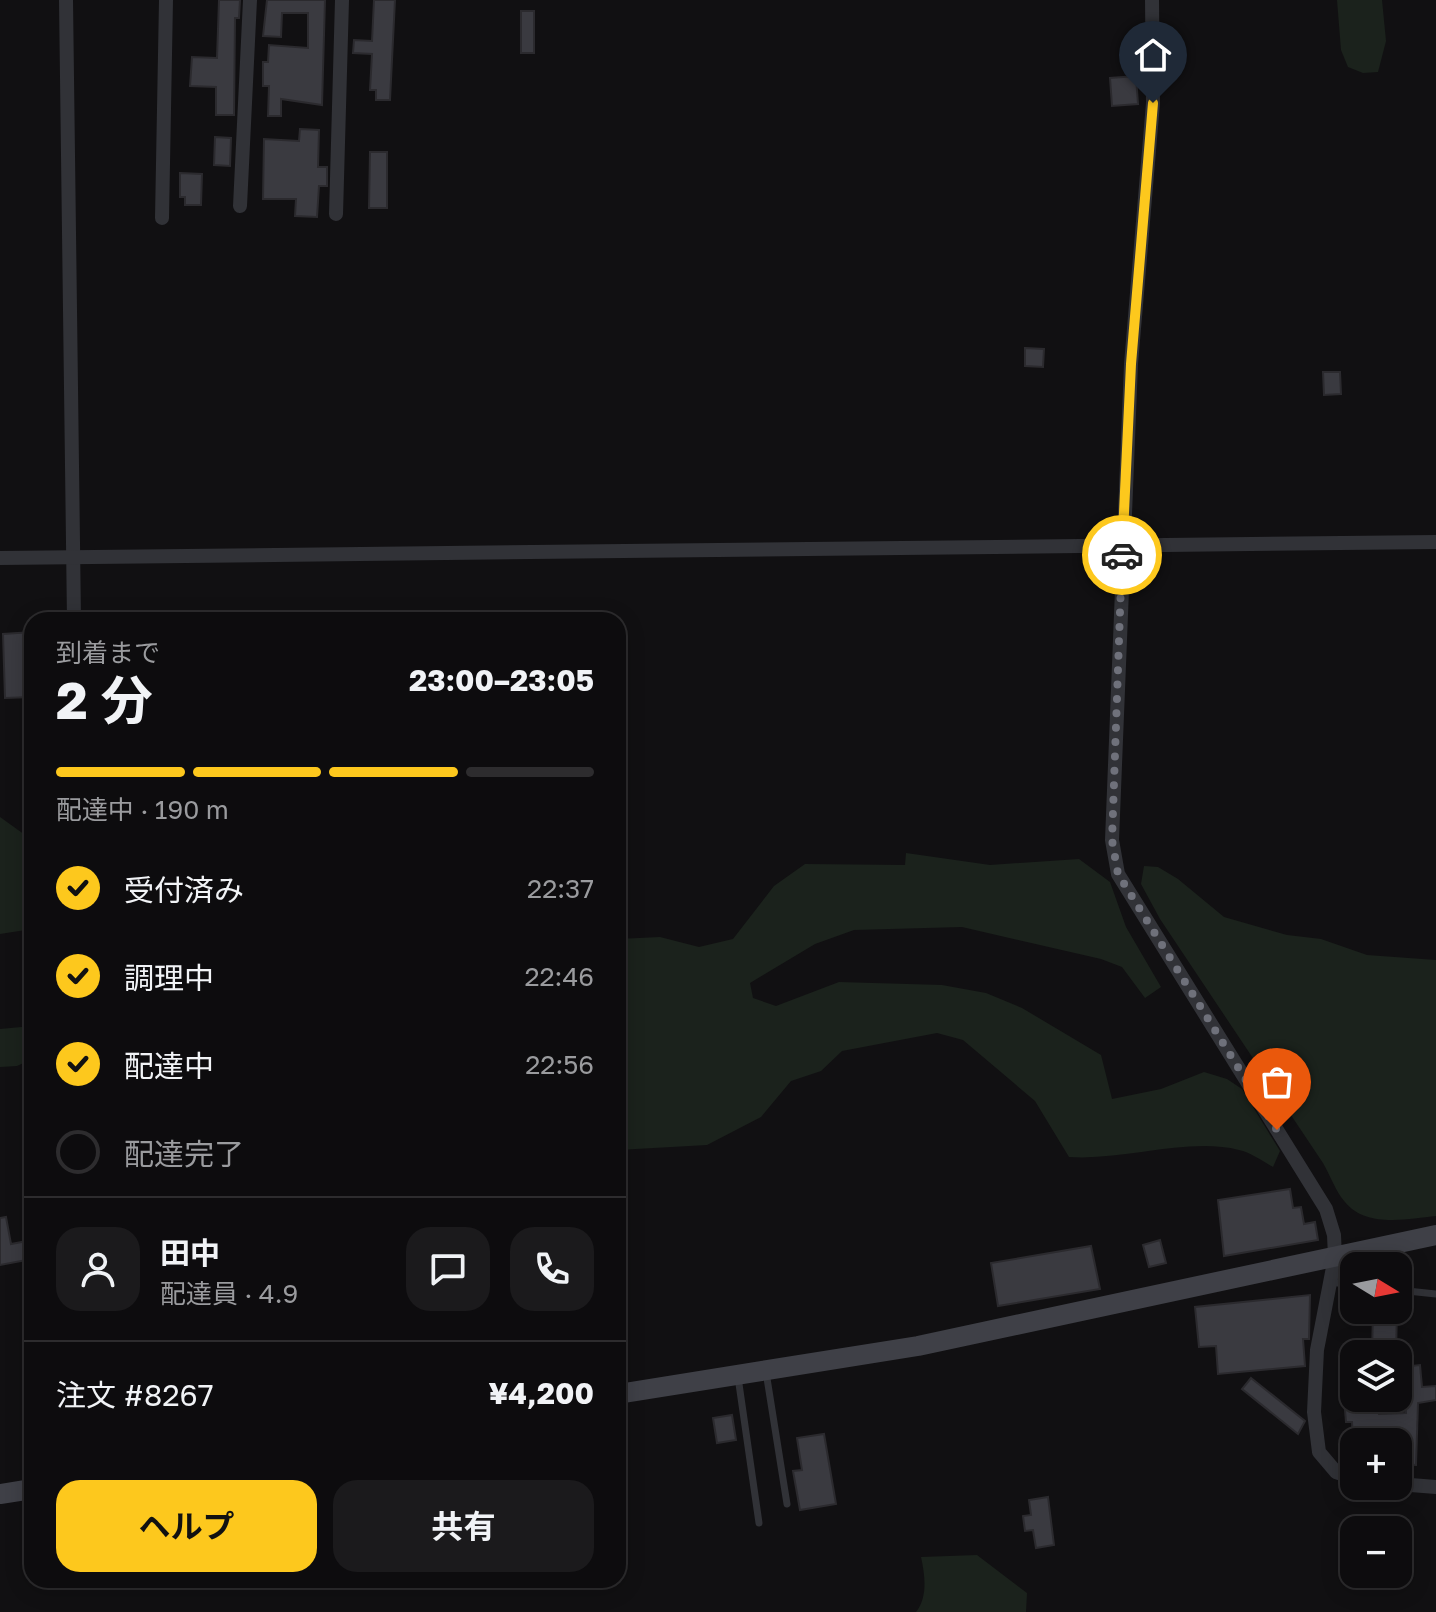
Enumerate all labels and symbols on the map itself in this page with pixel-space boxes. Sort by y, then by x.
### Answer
pin [1119,21,1187,103]
courier [1082,515,1162,595]
pin [1243,1048,1311,1130]
north arrow [1340,1252,1412,1324]

